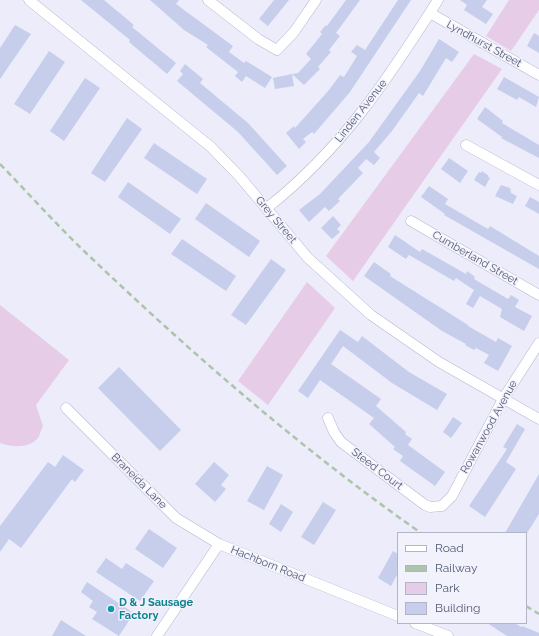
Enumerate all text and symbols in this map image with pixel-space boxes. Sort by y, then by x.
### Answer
street label: Lyndhurst Street [444,18,524,70]
street label: Linden Avenue [332,77,390,145]
street label: Grey Street [253,194,299,246]
street label: Cumberland Street [430,228,520,288]
street label: Rowanwood Avenue [458,378,520,476]
street label: Steed Court [349,445,405,493]
street label: Braneida Lane [108,450,170,512]
legend [397,532,527,624]
text: Road [435,541,464,555]
street label: Hachborn Road [229,543,307,585]
text: Railway [435,561,477,575]
text: Park [435,581,460,595]
place label: D & J Sausage Factory [119,596,193,622]
text: Building [435,601,481,615]
marker: D & J Sausage Factory [106,604,116,614]

